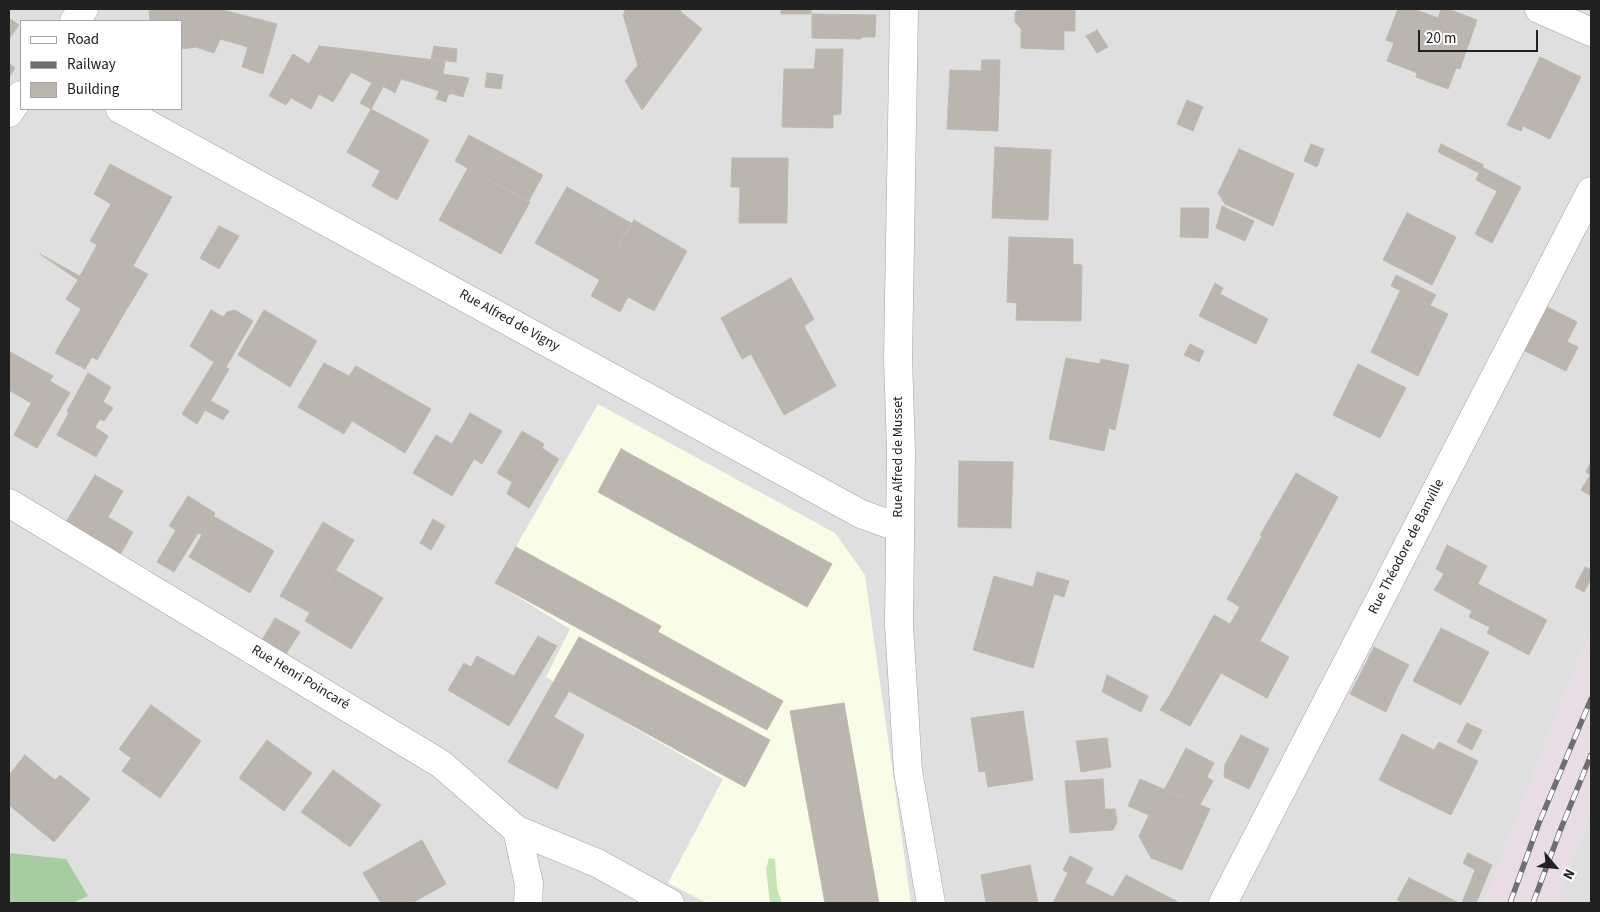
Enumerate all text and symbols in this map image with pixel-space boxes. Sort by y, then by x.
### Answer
legend [20,20,182,110]
scale bar [1420,20,1540,52]
text: 20 m [1426,28,1456,49]
text: Road [67,29,99,50]
text: Railway [67,54,116,75]
text: Building [67,79,119,100]
street label: Rue Alfred de Vigny [456,286,562,356]
street label: Rue Alfred de Musset [891,396,907,518]
street label: Rue Théodore de Banville [1366,477,1448,617]
street label: Rue Henri Poincaré [248,642,352,714]
north arrow [1530,842,1580,892]
text: N [1557,865,1579,883]

